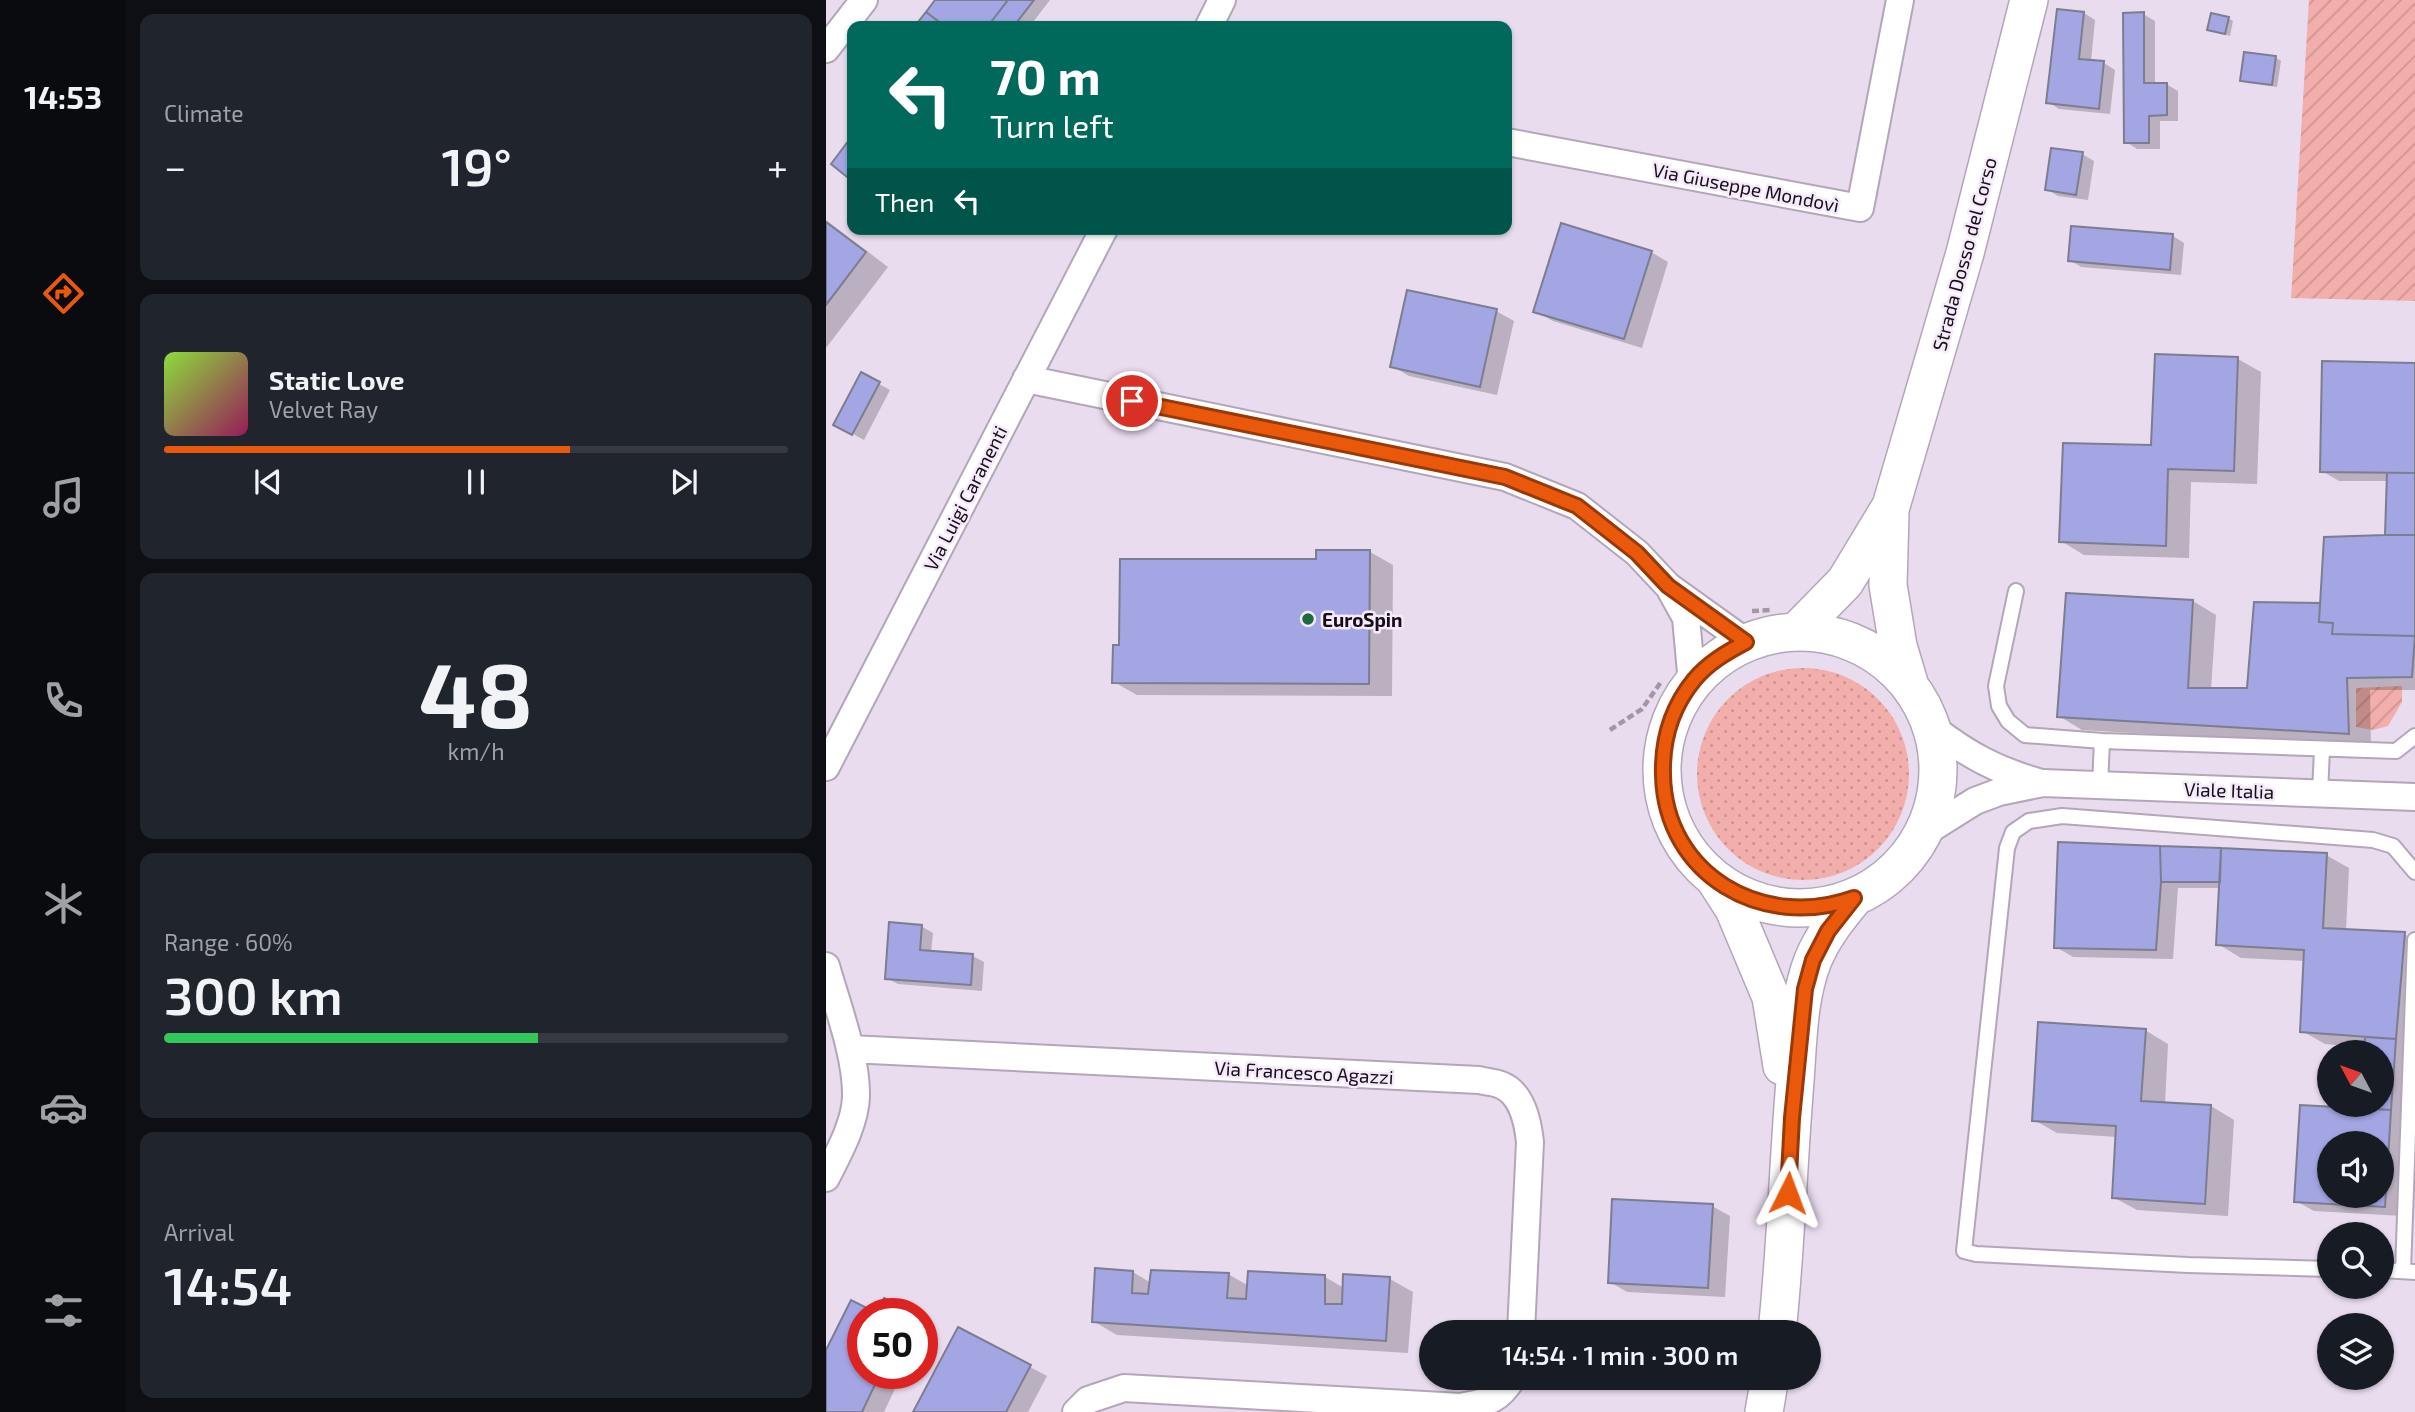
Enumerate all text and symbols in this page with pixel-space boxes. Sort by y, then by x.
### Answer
text: 70 m [990,46,1101,105]
icon: left [875,49,966,140]
text: 14:53 [24,77,102,115]
text: Climate [164,99,244,127]
text: Turn left [990,106,1114,144]
text: 19° [441,134,512,196]
text: − [164,143,186,189]
text: + [767,143,788,189]
street label: Strada Dosso del Corso [1927,155,2001,353]
street label: Via Giuseppe Mondovì [1651,158,1841,216]
icon: left [948,182,986,220]
text: Then [875,186,934,217]
icon: directions [39,269,88,318]
text: Static Love [269,364,405,395]
pin [1102,371,1162,431]
icon: arrive [1113,382,1151,420]
text: Velvet Ray [269,395,378,423]
street label: Via Luigi Caranenti [919,422,1011,574]
icon: previous [249,463,287,501]
icon: pause [457,463,495,501]
icon: next [665,463,703,501]
icon: music [39,473,88,522]
place label: EuroSpin [1322,608,1403,631]
marker: EuroSpin [1300,611,1316,627]
text: 48 [419,637,533,746]
icon: phone [39,676,88,725]
text: km/h [447,737,505,765]
street label: Viale Italia [2184,777,2274,803]
icon: climate [39,879,88,928]
text: Range · 60% [164,928,293,956]
text: 300 km [164,963,343,1025]
north arrow [2317,1040,2394,1116]
map controls [2317,1040,2394,1390]
street label: Via Francesco Agazzi [1214,1056,1394,1088]
icon: car [39,1083,88,1132]
button: sound [2317,1131,2394,1208]
position arrow [1751,1156,1825,1230]
text: Arrival [164,1218,234,1246]
button: search [2317,1222,2394,1299]
text: 14:54 [164,1253,292,1315]
icon: filters [39,1286,88,1335]
speed limit sign: 50 [847,1298,938,1389]
button: layers [2317,1313,2394,1390]
text: 14:54 · 1 min · 300 m [1502,1339,1738,1370]

